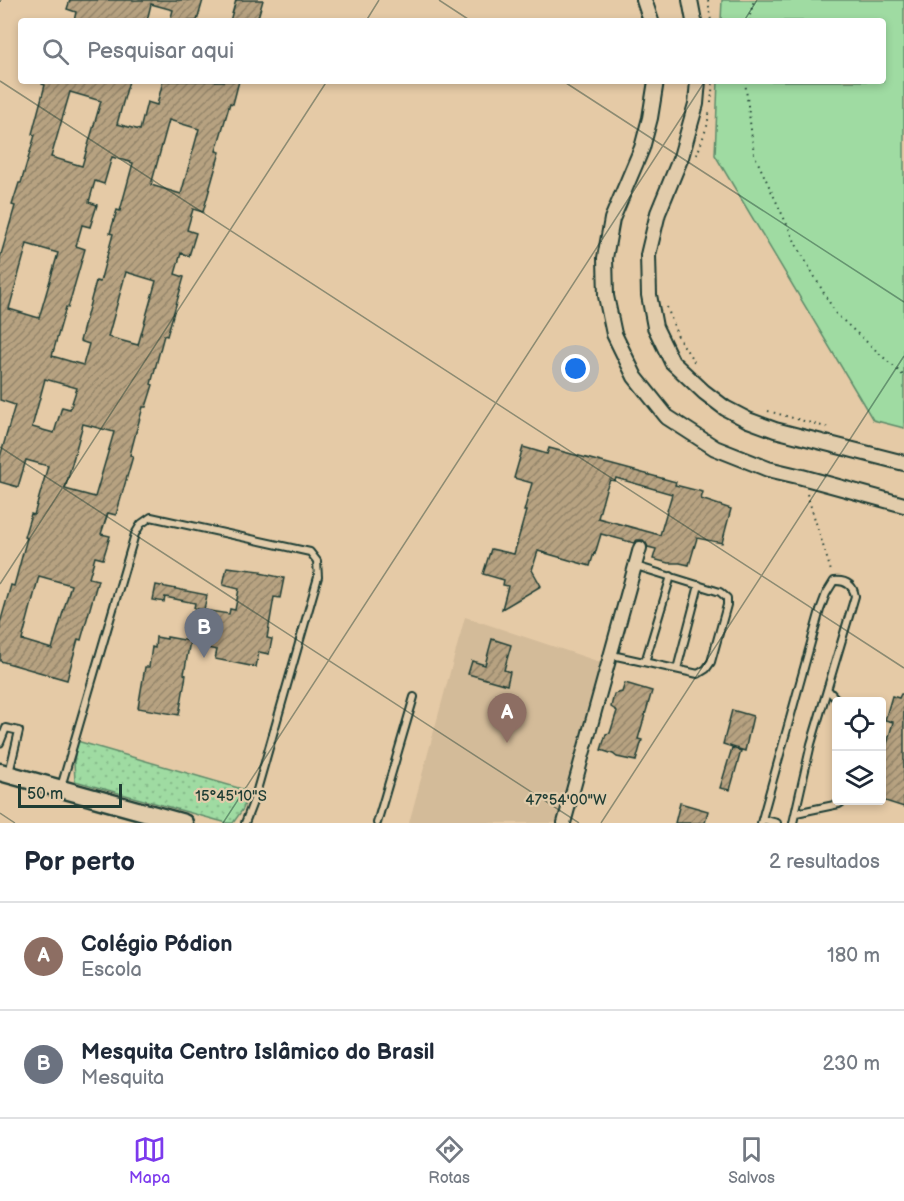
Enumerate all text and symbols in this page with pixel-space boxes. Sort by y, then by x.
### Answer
search box [18,18,886,84]
icon: search [39,35,72,68]
text: Pesquisar aqui [87,38,234,65]
your location [561,354,590,383]
pin: B [184,608,224,658]
pin: A [488,694,526,743]
map controls [832,697,886,805]
button: locate [832,697,886,751]
button: layers [832,751,886,805]
scale bar [18,781,122,808]
text: 50 m [27,785,63,804]
text: 15°45'10"S [195,787,267,806]
text: 47°54'00"W [525,791,607,810]
text: Por perto [24,847,135,878]
text: 2 resultados [769,850,880,874]
text: Colégio Pódion [81,931,232,958]
text: A [37,944,50,968]
text: 180 m [827,944,880,968]
text: Escola [81,958,142,982]
text: Mesquita Centro Islâmico do Brasil [81,1039,435,1066]
text: B [36,1052,51,1076]
text: 230 m [823,1052,880,1076]
text: Mesquita [81,1066,164,1090]
tab: Mapa [129,1133,170,1188]
tab: Rotas [428,1133,470,1188]
tab: Salvos [728,1133,775,1188]

